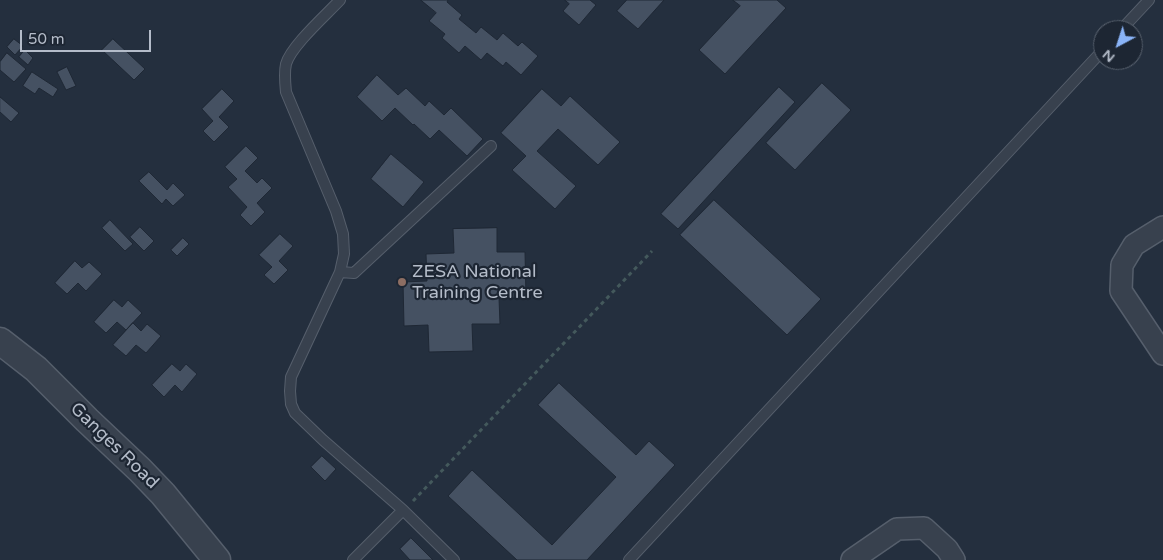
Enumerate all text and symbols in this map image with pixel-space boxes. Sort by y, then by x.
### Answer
scale bar [22,20,154,52]
north arrow [1093,20,1143,70]
text: 50 m [28,30,65,48]
text: N [1099,46,1118,66]
place label: ZESA National Training Centre [412,261,543,304]
marker: ZESA National Training Centre [396,276,408,288]
street label: Ganges Road [65,398,163,494]

